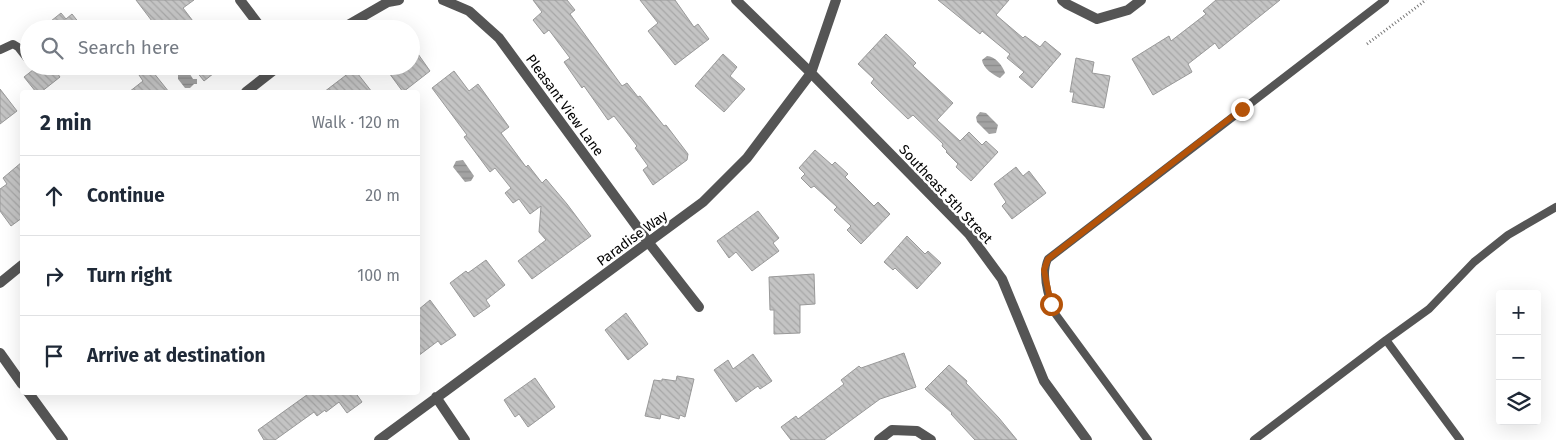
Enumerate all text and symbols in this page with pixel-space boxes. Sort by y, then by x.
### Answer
search box [20,20,420,75]
icon: search [38,34,66,62]
text: Search here [78,36,179,59]
street label: Pleasant View Lane [522,51,607,159]
route end [1231,98,1254,121]
text: 2 min [40,110,92,136]
text: Walk · 120 m [312,113,400,132]
street label: Southeast 5th Street [895,141,997,248]
icon: ahead [40,182,68,210]
text: Continue [87,184,165,207]
text: 20 m [365,186,400,205]
street label: Paradise Way [594,207,671,270]
icon: right [40,262,68,290]
text: Turn right [87,264,172,287]
text: 100 m [357,266,400,285]
map controls [1496,290,1541,425]
button: + [1496,290,1541,335]
route start [1040,293,1063,316]
button: − [1496,335,1541,380]
icon: arrive [40,342,68,370]
text: Arrive at destination [87,344,266,367]
button: layers [1496,380,1541,425]

